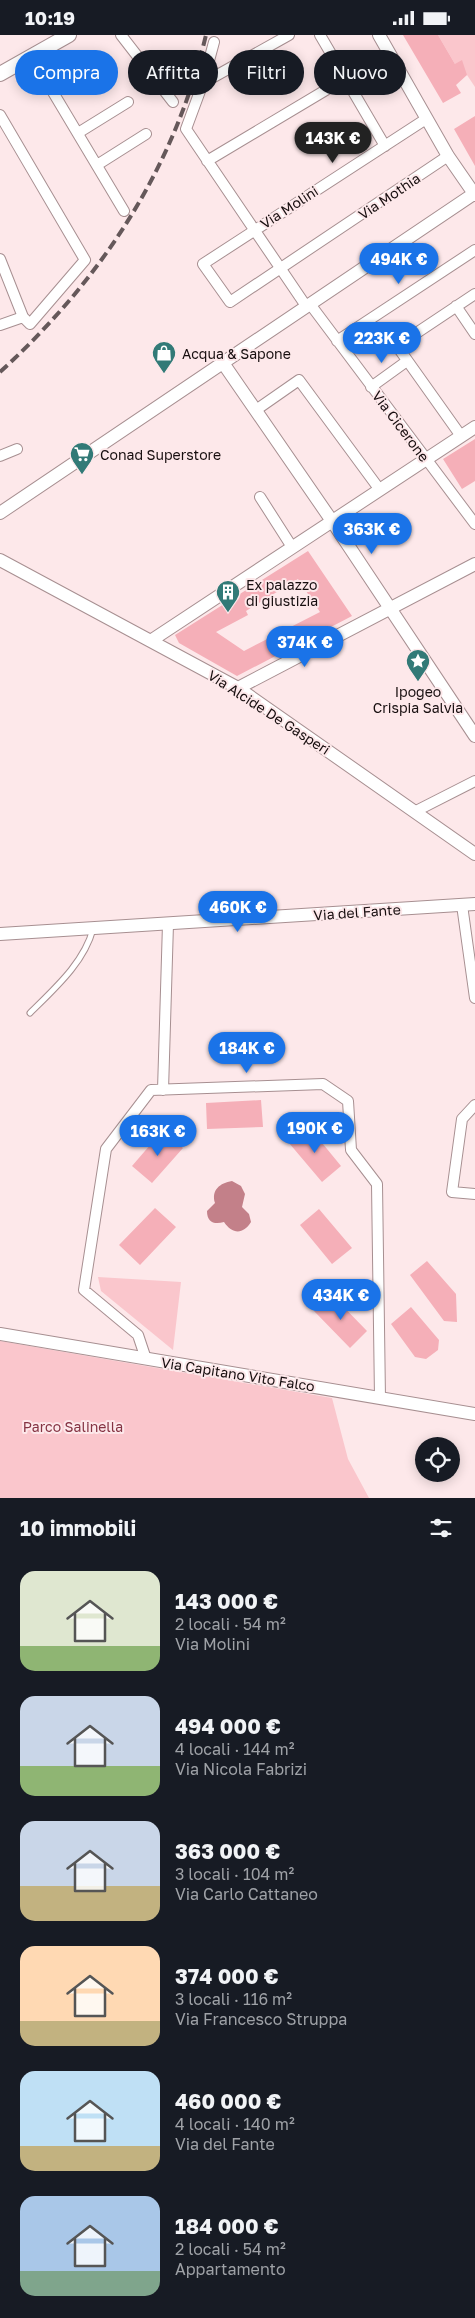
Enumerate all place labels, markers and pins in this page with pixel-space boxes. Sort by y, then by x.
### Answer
pin: 143K € [292,121,374,164]
pin: 494K € [358,243,440,285]
pin: 223K € [341,321,423,364]
shop icon: Acqua & Sapone [151,340,177,374]
place label: Acqua & Sapone [182,345,291,362]
supermarket icon: Conad Superstore [69,441,95,475]
place label: Conad Superstore [100,446,221,463]
pin: 363K € [331,513,413,555]
place label: Ex palazzo di giustizia [246,576,318,609]
building icon: Ex palazzo di giustizia [215,579,241,613]
pin: 374K € [264,625,346,668]
place icon: Ipogeo Crispia Salvia [405,648,431,682]
place label: Ipogeo Crispia Salvia [373,683,463,716]
pin: 460K € [197,891,279,933]
pin: 184K € [206,1031,288,1074]
pin: 190K € [274,1111,356,1154]
pin: 163K € [117,1115,199,1157]
pin: 434K € [300,1279,382,1321]

